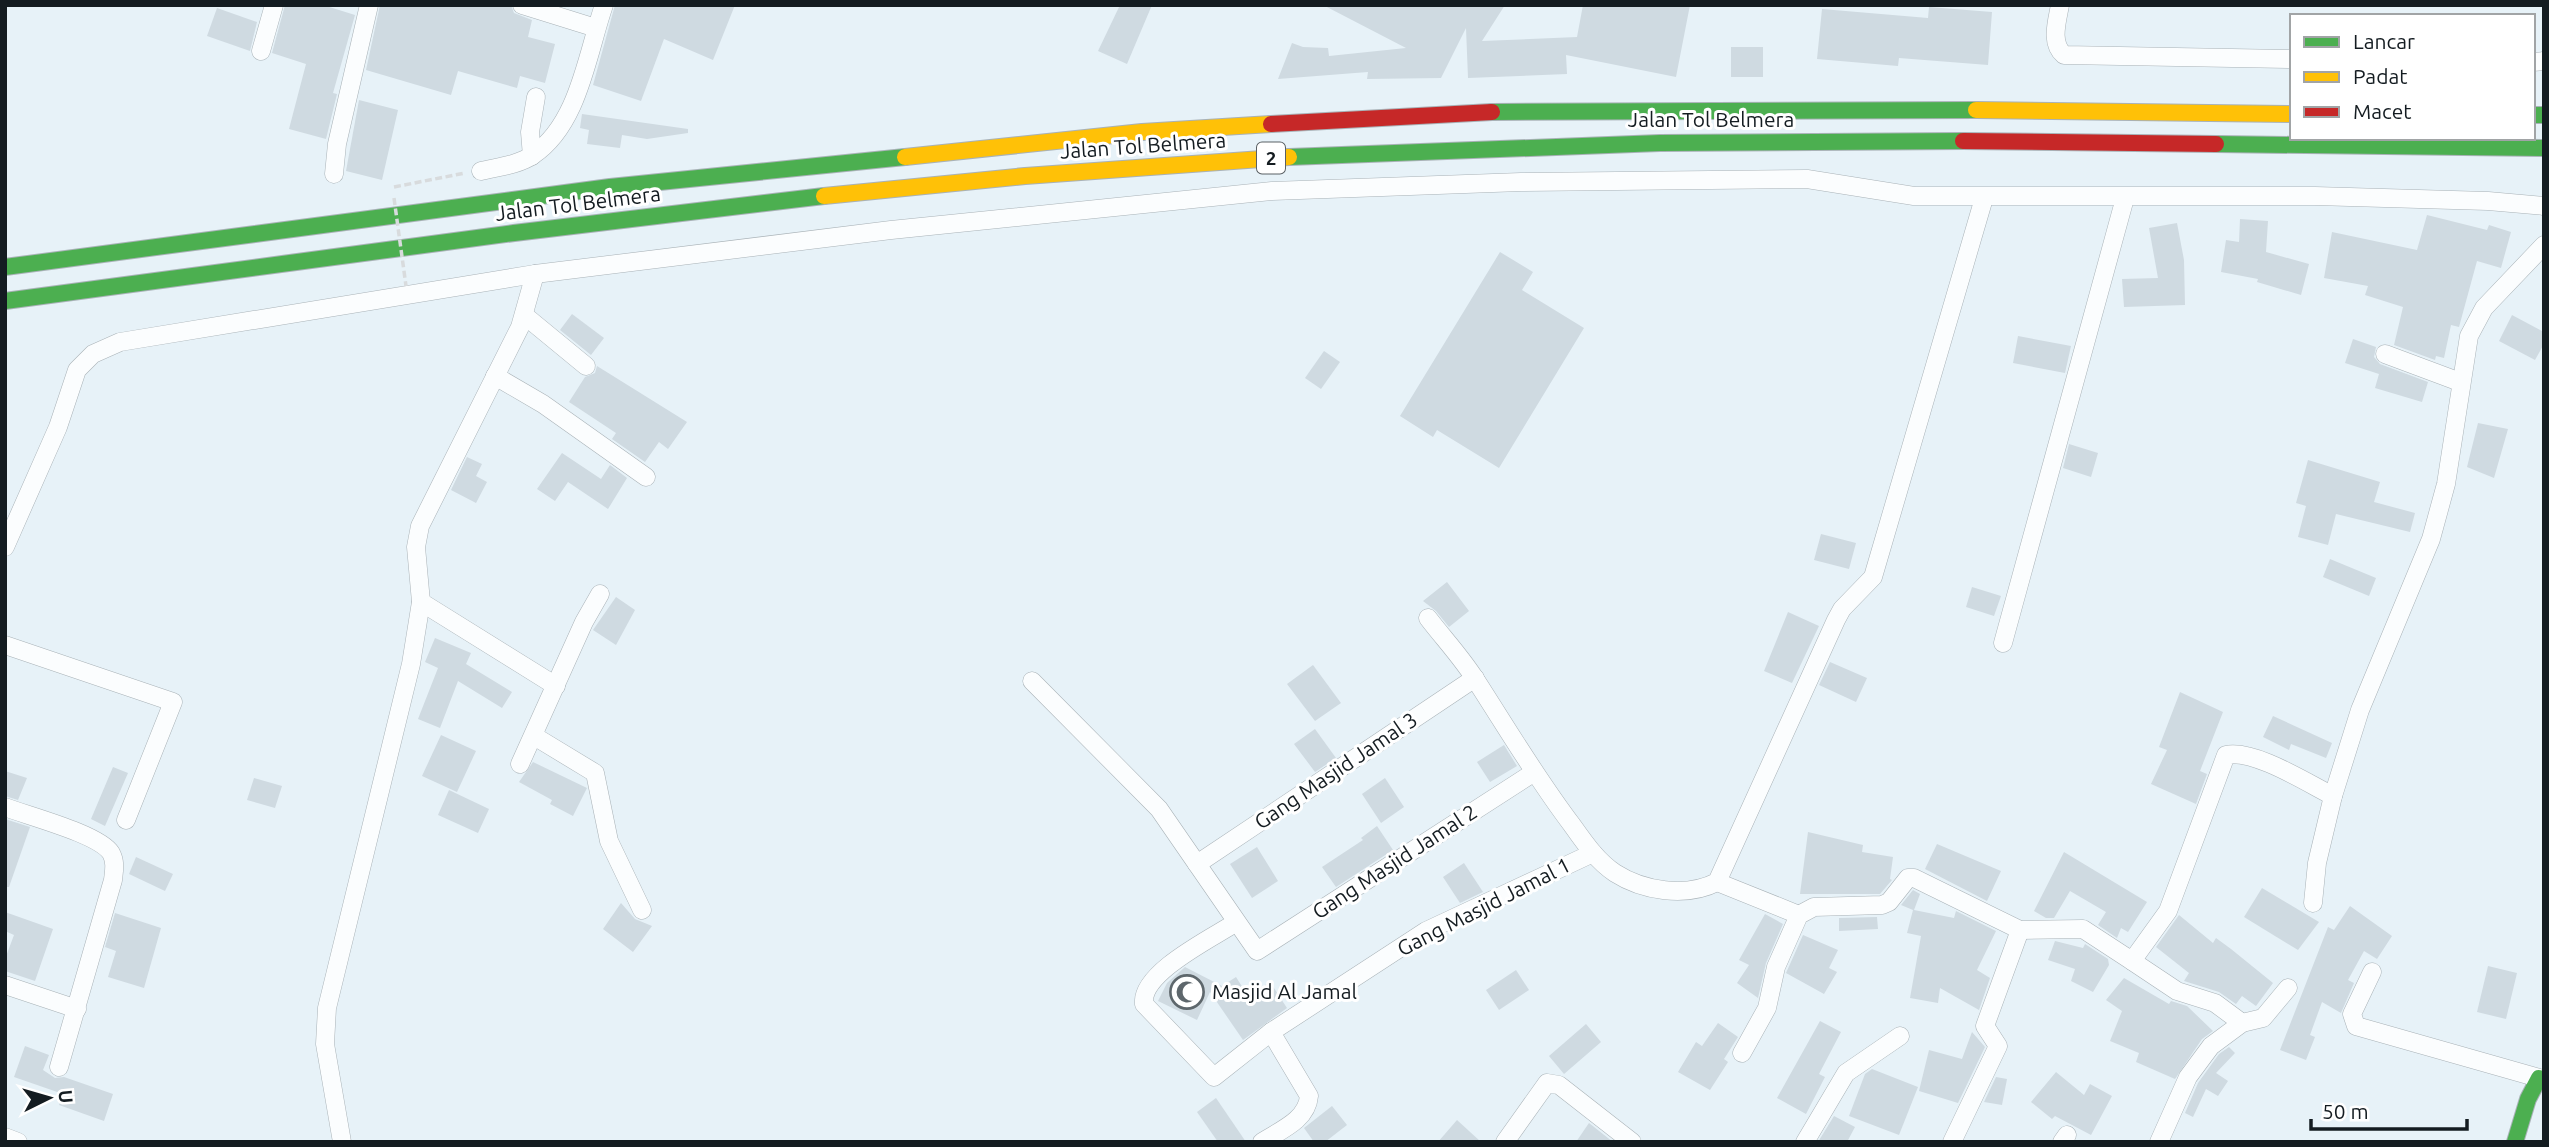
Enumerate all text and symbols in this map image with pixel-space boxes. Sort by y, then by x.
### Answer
legend [2290,14,2535,140]
text: Lancar [2353,29,2415,53]
text: Padat [2353,64,2408,88]
text: Macet [2353,99,2412,123]
street label: Jalan Tol Belmera [1628,107,1794,131]
street label: Jalan Tol Belmera [1059,127,1227,163]
road number: 2 [1257,142,1285,174]
street label: Jalan Tol Belmera [494,181,662,225]
street label: Gang Masjid Jamal 3 [1249,707,1421,834]
street label: Gang Masjid Jamal 2 [1308,799,1481,923]
street label: Gang Masjid Jamal 1 [1393,852,1574,960]
mosque icon: Masjid Al Jamal [1168,973,1206,1011]
place label: Masjid Al Jamal [1212,979,1357,1003]
north arrow [14,1063,84,1133]
scale bar [2311,1088,2467,1132]
text: U [54,1089,77,1104]
text: 50 m [2322,1099,2369,1123]

